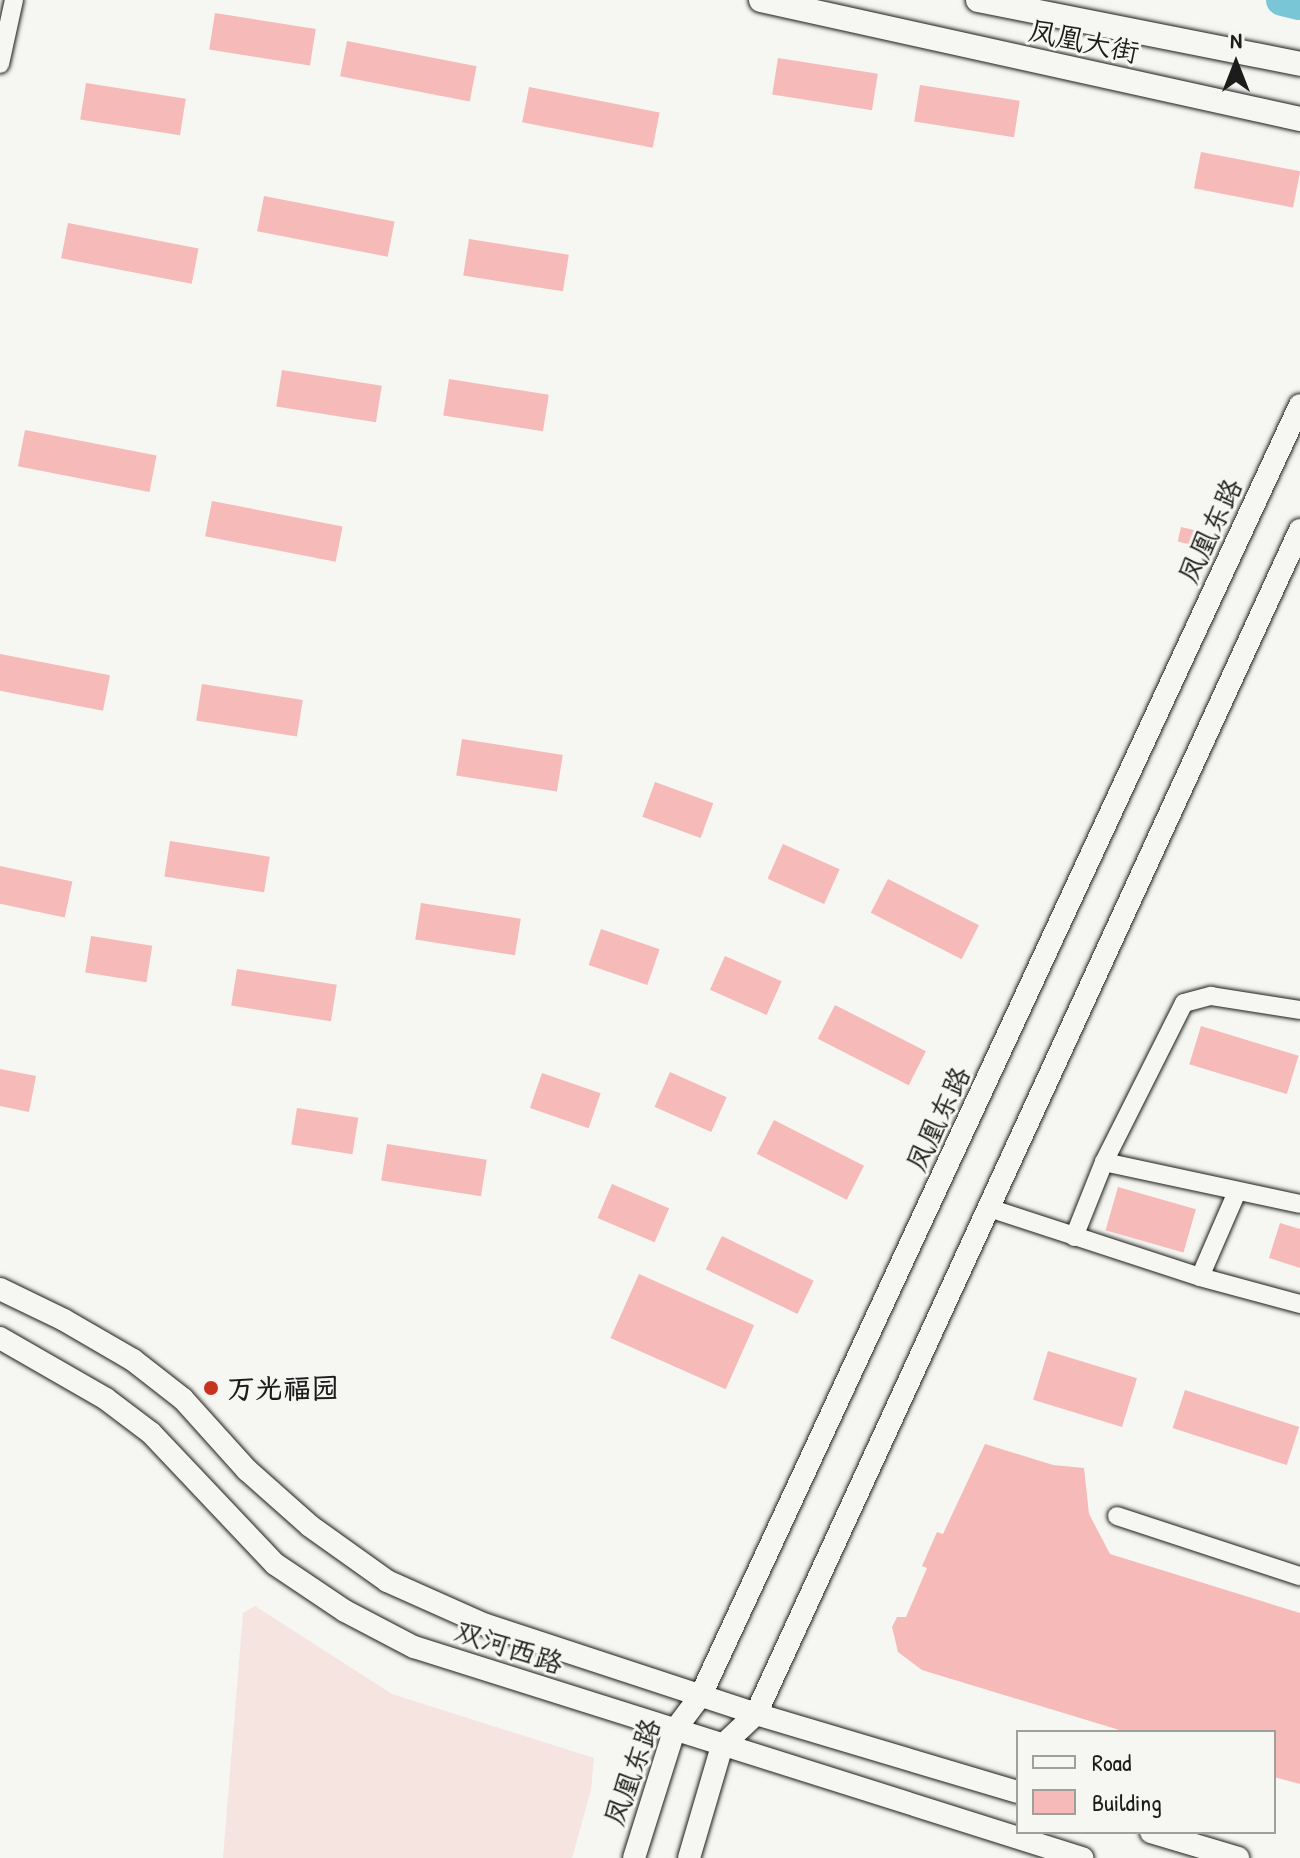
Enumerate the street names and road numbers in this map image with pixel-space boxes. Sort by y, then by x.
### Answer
street label: 凤凰大街 [1026,13,1142,69]
street label: 凤凰东路 [1171,473,1249,589]
street label: 凤凰东路 [899,1061,977,1177]
street label: 双河西路 [451,1614,567,1680]
street label: 凤凰东路 [597,1714,667,1830]

